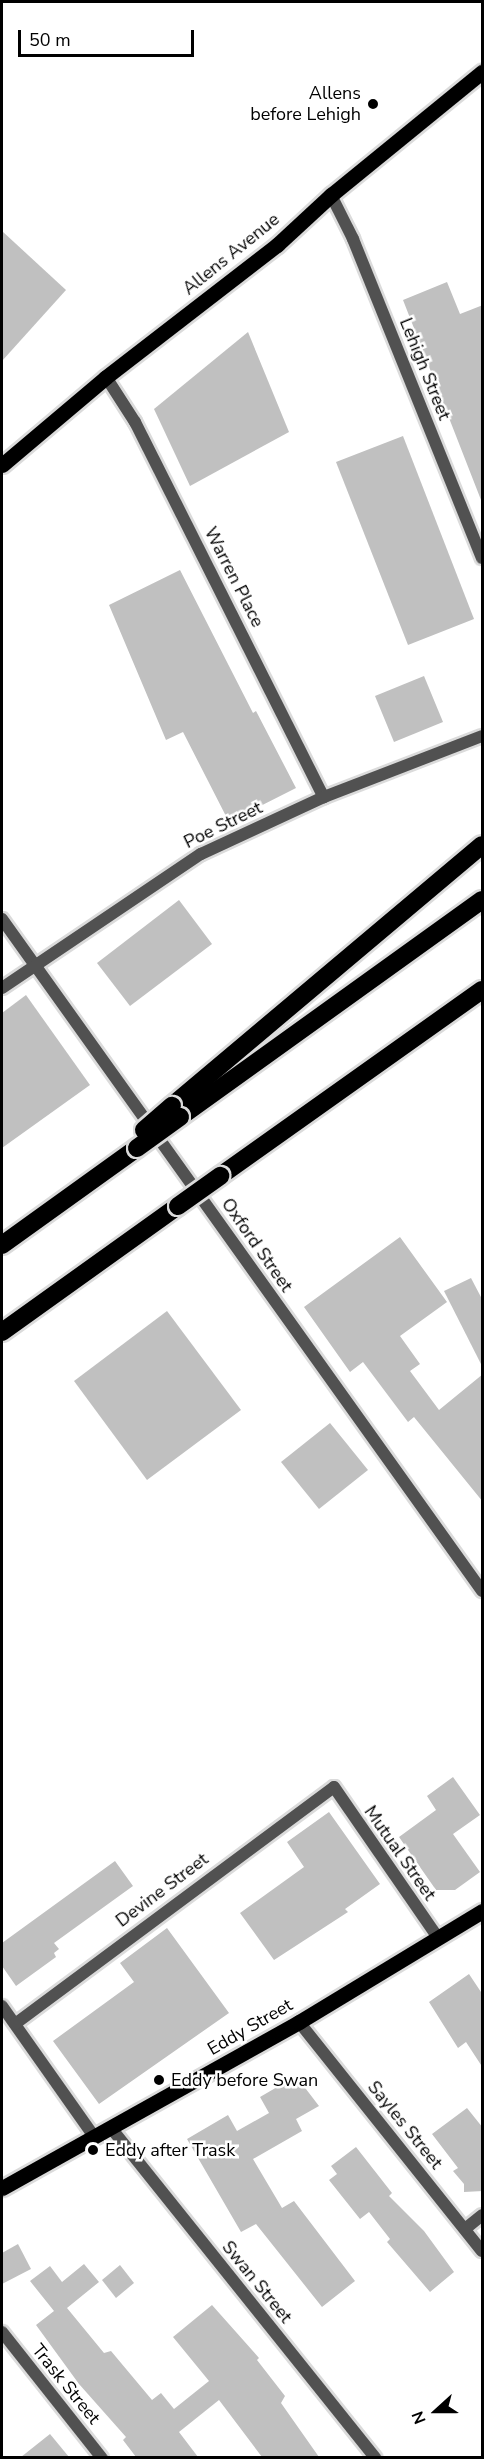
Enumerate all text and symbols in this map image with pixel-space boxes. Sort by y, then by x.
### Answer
scale bar [21,18,196,56]
text: 50 m [29,28,71,52]
place label: Allens before Lehigh [250,83,361,125]
marker: Allens before Lehigh [366,97,380,111]
street label: Allens Avenue [178,208,284,300]
street label: Lehigh Street [395,315,455,423]
street label: Warren Place [200,523,268,631]
street label: Poe Street [180,797,266,853]
street label: Oxford Street [217,1194,297,1296]
street label: Mutual Street [359,1802,441,1904]
street label: Devine Street [112,1848,212,1932]
street label: Eddy Street [204,1994,296,2060]
place label: Eddy before Swan [171,2069,318,2091]
marker: Eddy before Swan [152,2073,166,2087]
street label: Sayles Street [363,2077,447,2173]
place label: Eddy after Trask [105,2139,235,2161]
marker: Eddy after Trask [86,2143,100,2157]
street label: Swan Street [217,2237,297,2327]
street label: Trask Street [27,2340,105,2428]
north arrow [406,2381,466,2441]
text: N [407,2408,432,2427]

